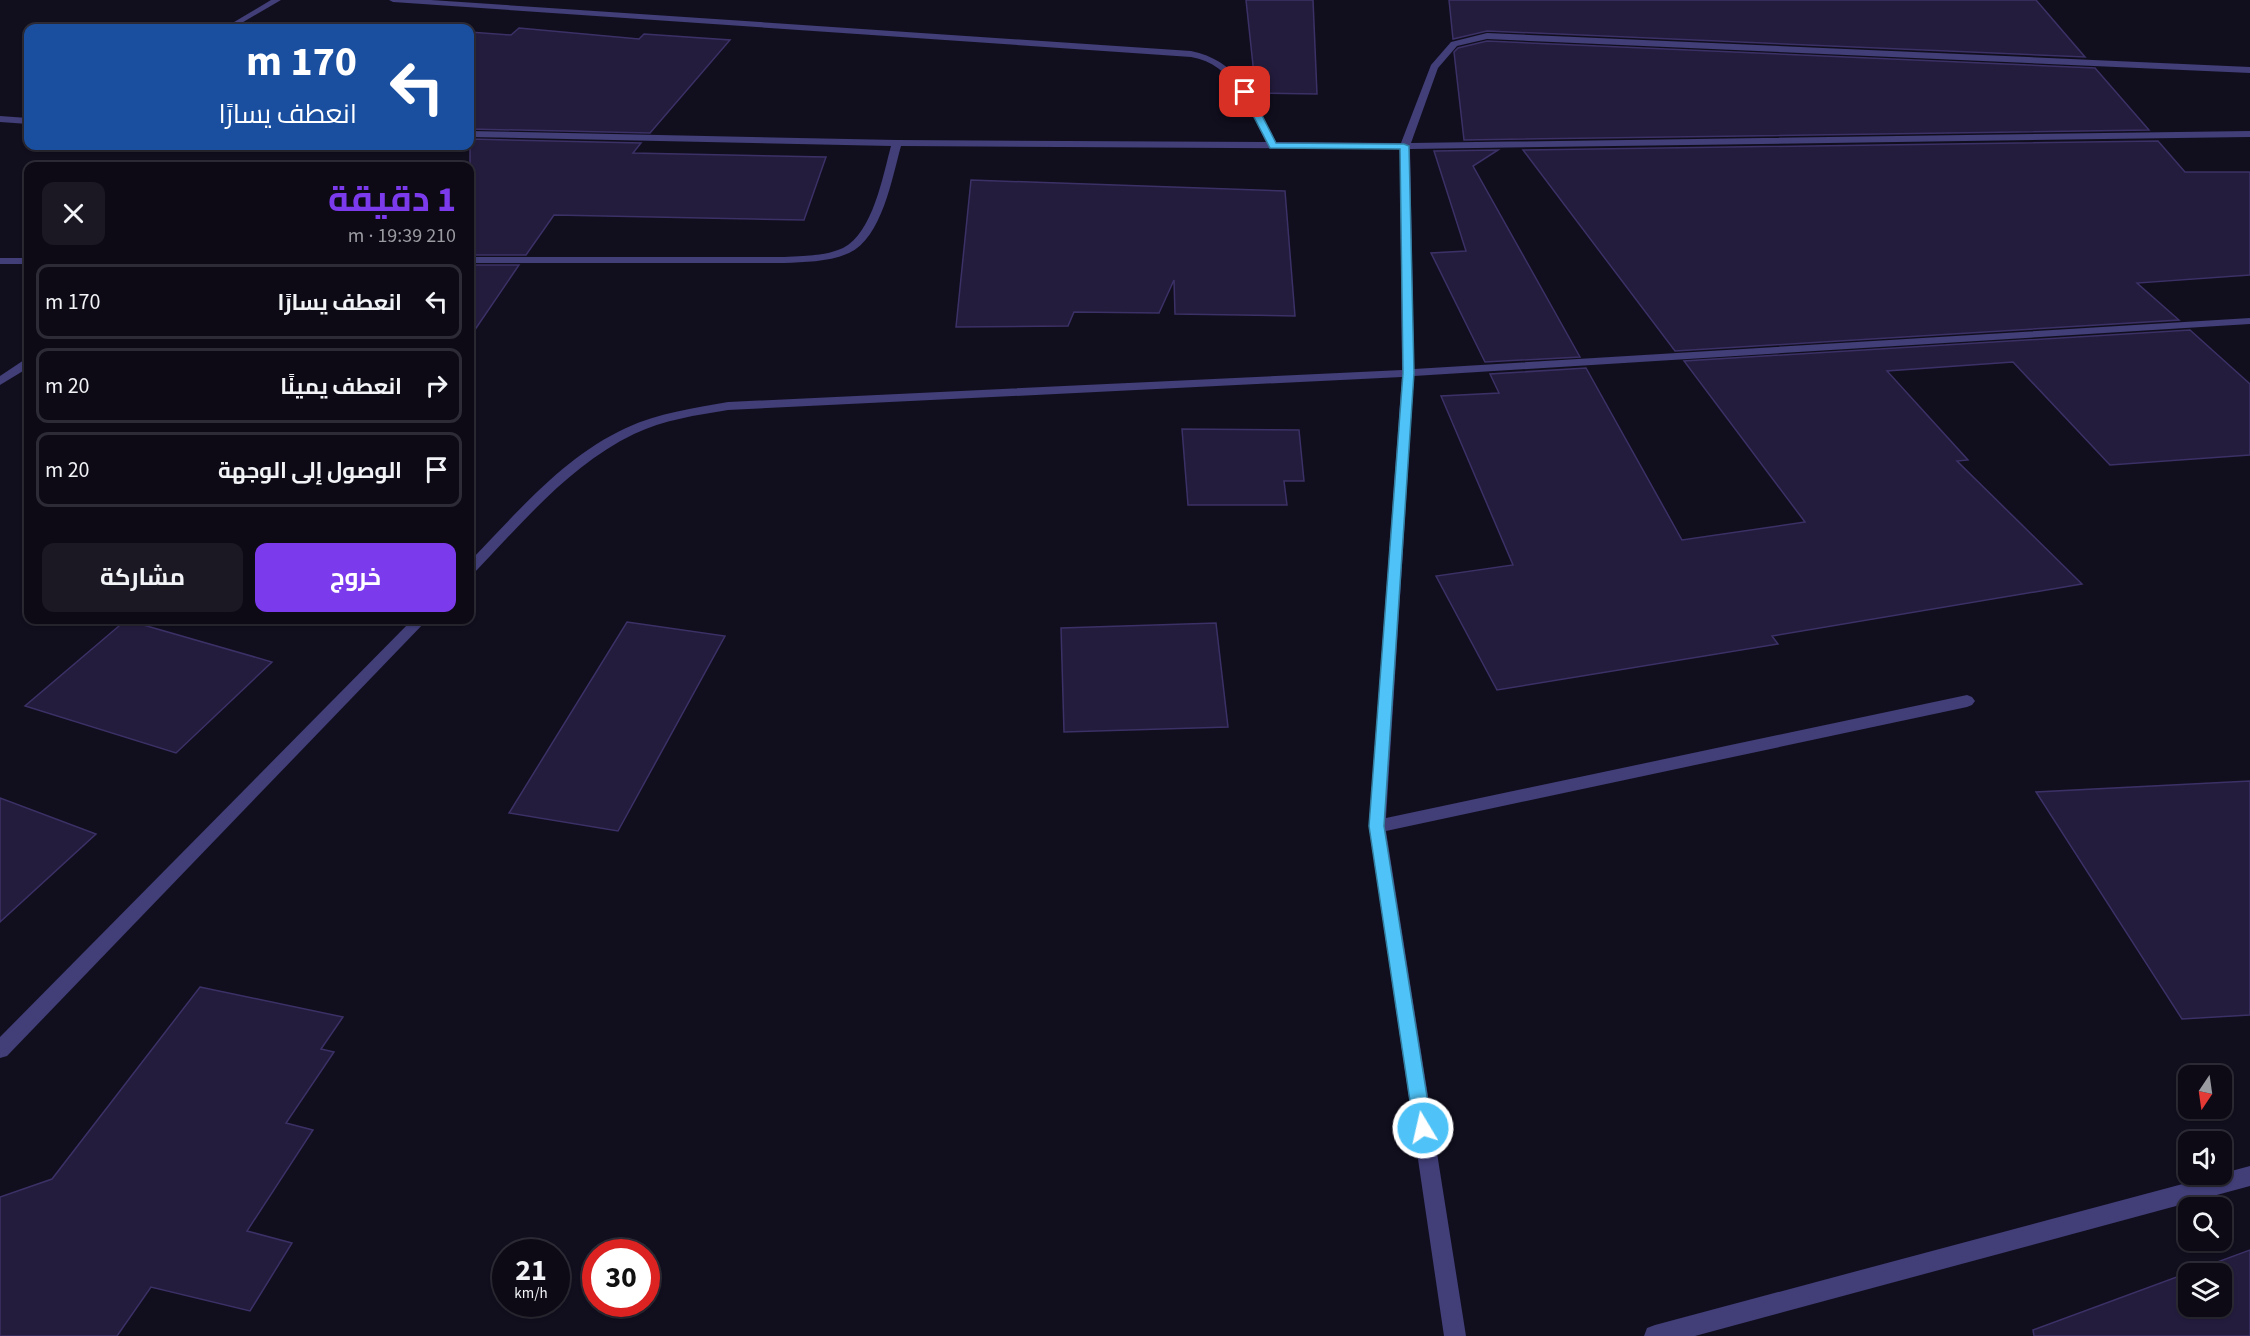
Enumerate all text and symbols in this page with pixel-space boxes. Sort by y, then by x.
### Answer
text: 170 m [246,32,357,92]
icon: left [378,48,456,126]
pin [1219,66,1270,117]
icon: arrive [1228,75,1261,108]
text: انعطف يسارًا [218,95,357,134]
text: 1 دقيقة [328,174,456,225]
button: close [42,182,105,245]
text: 210 m · 19:39 [348,222,456,250]
icon: left [420,285,453,318]
text: 170 m [45,286,100,318]
text: انعطف يسارًا [278,287,402,319]
icon: right [420,369,453,402]
text: 20 m [45,370,90,402]
text: انعطف يمينًا [280,371,402,403]
icon: arrive [420,453,453,486]
text: 20 m [45,454,90,486]
text: الوصول إلى الوجهة [218,455,402,487]
button: مشاركة [42,543,243,612]
button: خروج [255,543,456,612]
north arrow [2178,1065,2232,1119]
map controls [2178,1065,2232,1317]
position arrow [1391,1096,1455,1160]
button: sound [2178,1131,2232,1185]
button: search [2178,1197,2232,1251]
speed limit sign: 30 [582,1239,660,1317]
text: 21 [515,1249,547,1292]
button: layers [2178,1263,2232,1317]
text: km/h [514,1283,548,1304]

